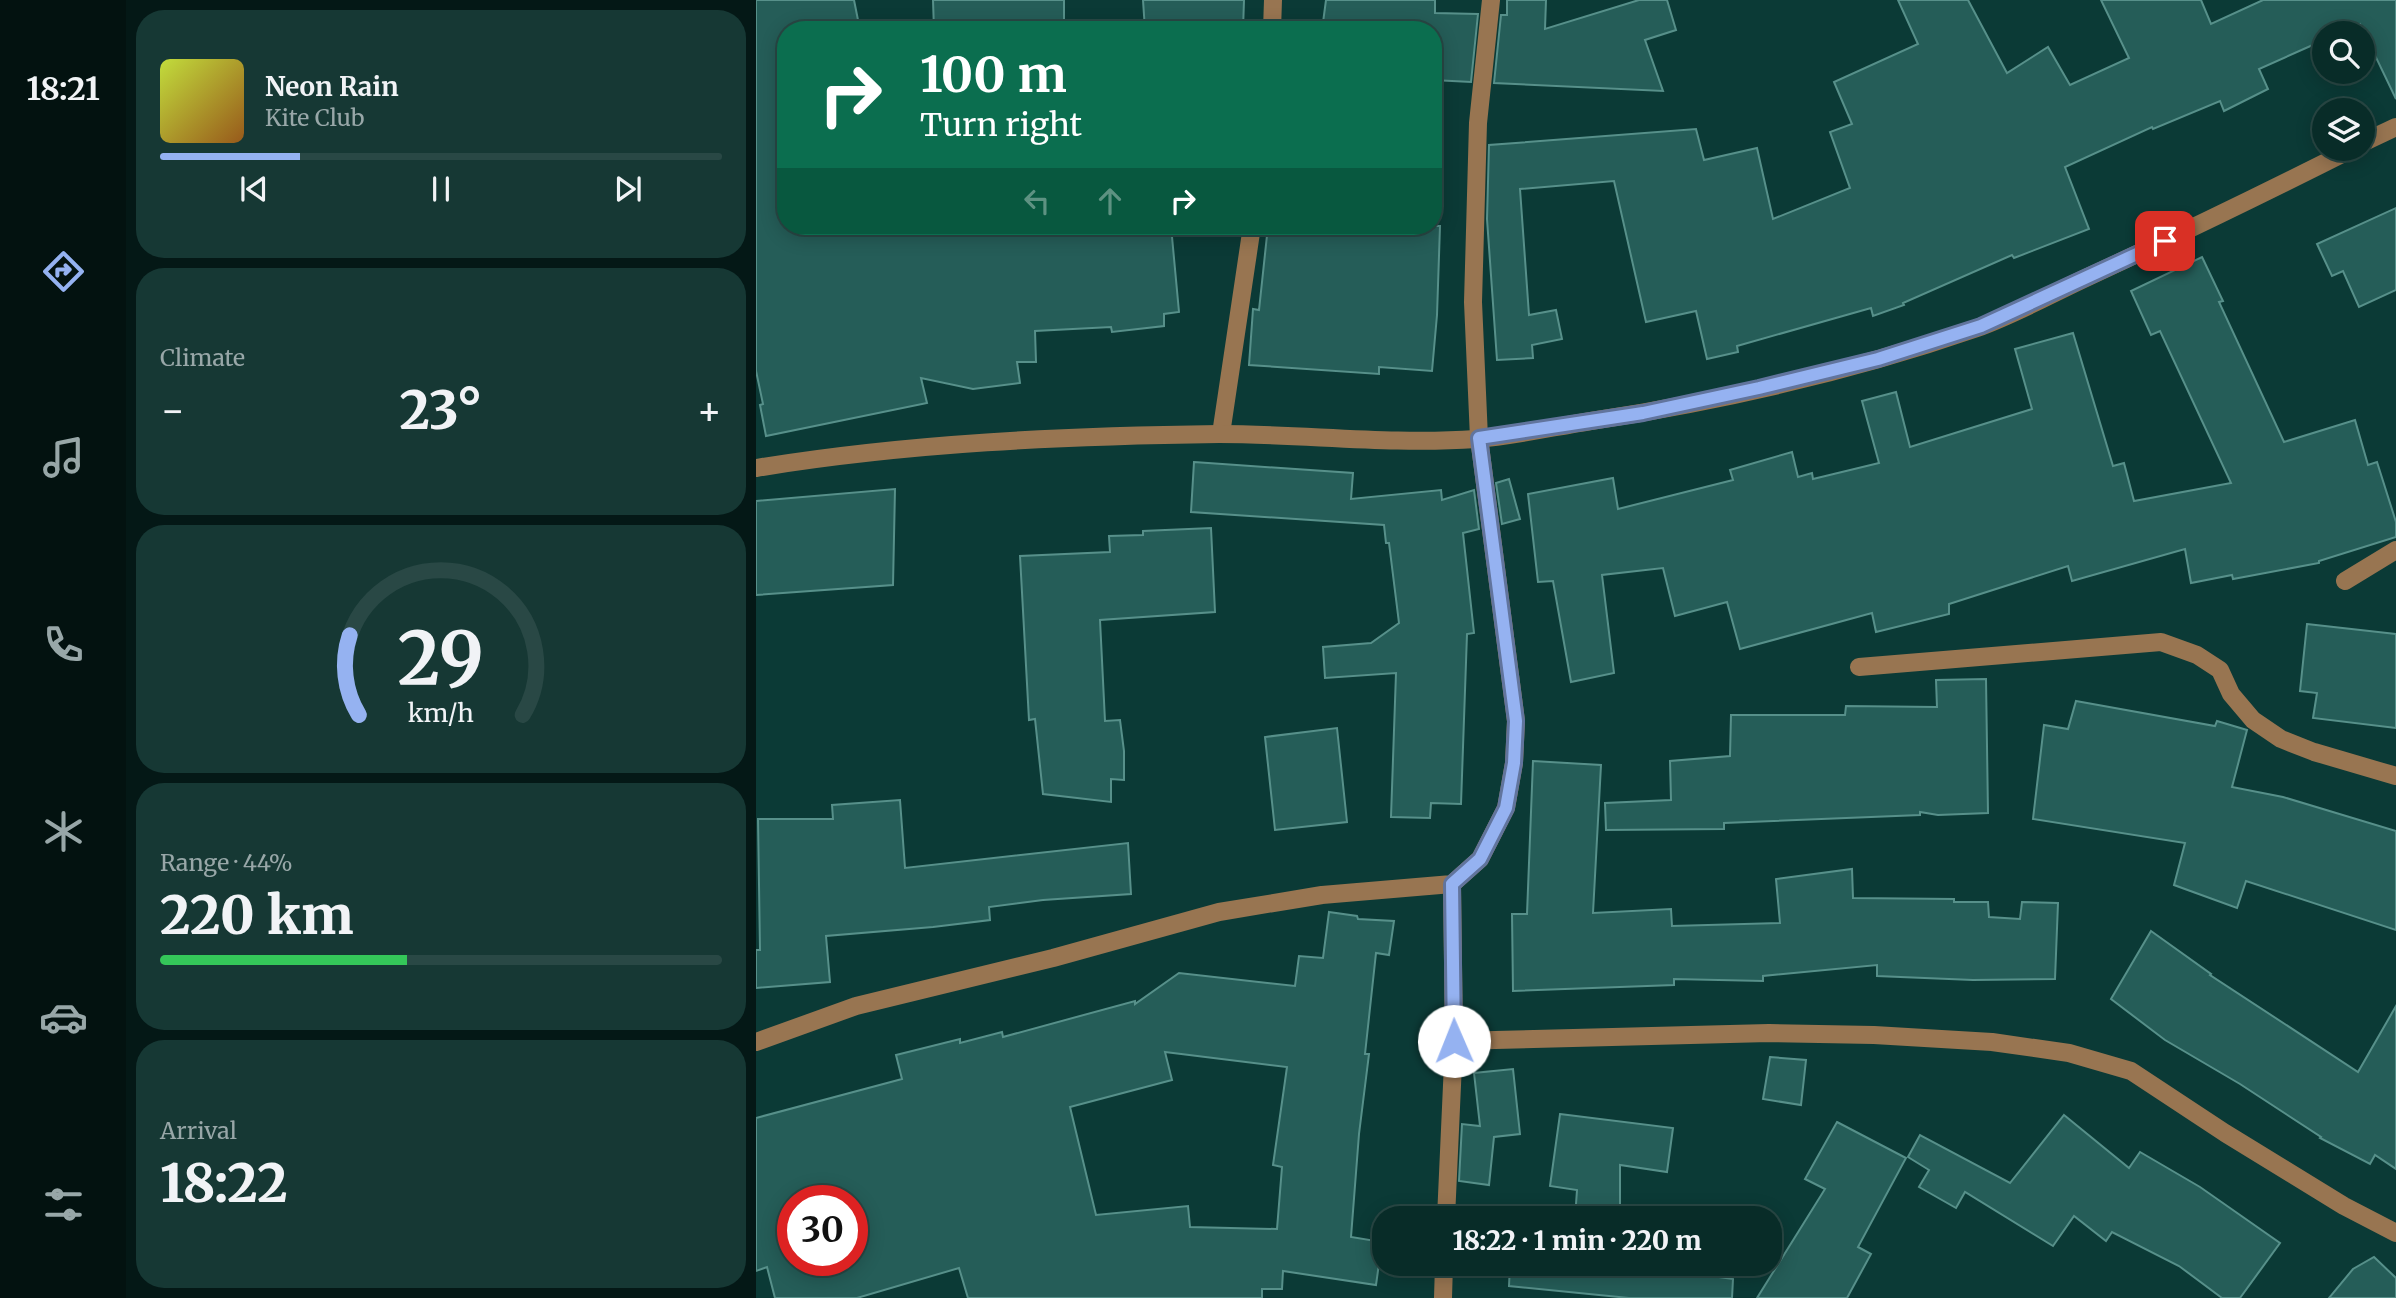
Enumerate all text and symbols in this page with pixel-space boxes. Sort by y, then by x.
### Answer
map controls [2312,21,2375,161]
button: search [2312,21,2375,84]
text: 100 m [920,44,1067,105]
icon: right [805,49,896,140]
text: 18:21 [26,69,100,109]
text: Neon Rain [265,70,399,103]
button: layers [2312,98,2375,161]
text: Kite Club [265,103,364,132]
text: Turn right [920,105,1082,145]
icon: previous [235,170,273,208]
icon: pause [422,170,460,208]
icon: next [609,170,647,208]
icon: left [1018,182,1056,220]
icon: ahead [1091,182,1129,220]
icon: right [1164,182,1202,220]
pin [2135,211,2195,271]
icon: arrive [2146,222,2184,260]
icon: directions [39,247,88,296]
text: Climate [160,343,245,372]
text: 23° [400,378,483,443]
text: − [160,387,185,434]
text: + [697,387,722,434]
icon: music [39,433,88,482]
text: 29 [398,613,484,705]
icon: phone [39,620,88,669]
text: km/h [408,697,474,729]
icon: climate [39,807,88,856]
text: Range · 44% [160,848,293,877]
text: 220 km [160,883,353,948]
icon: car [39,993,88,1042]
position arrow [1417,1004,1491,1078]
text: Arrival [160,1116,237,1145]
text: 18:22 [160,1151,288,1216]
icon: filters [39,1180,88,1229]
speed limit sign: 30 [777,1185,868,1276]
text: 18:22 · 1 min · 220 m [1452,1224,1702,1257]

